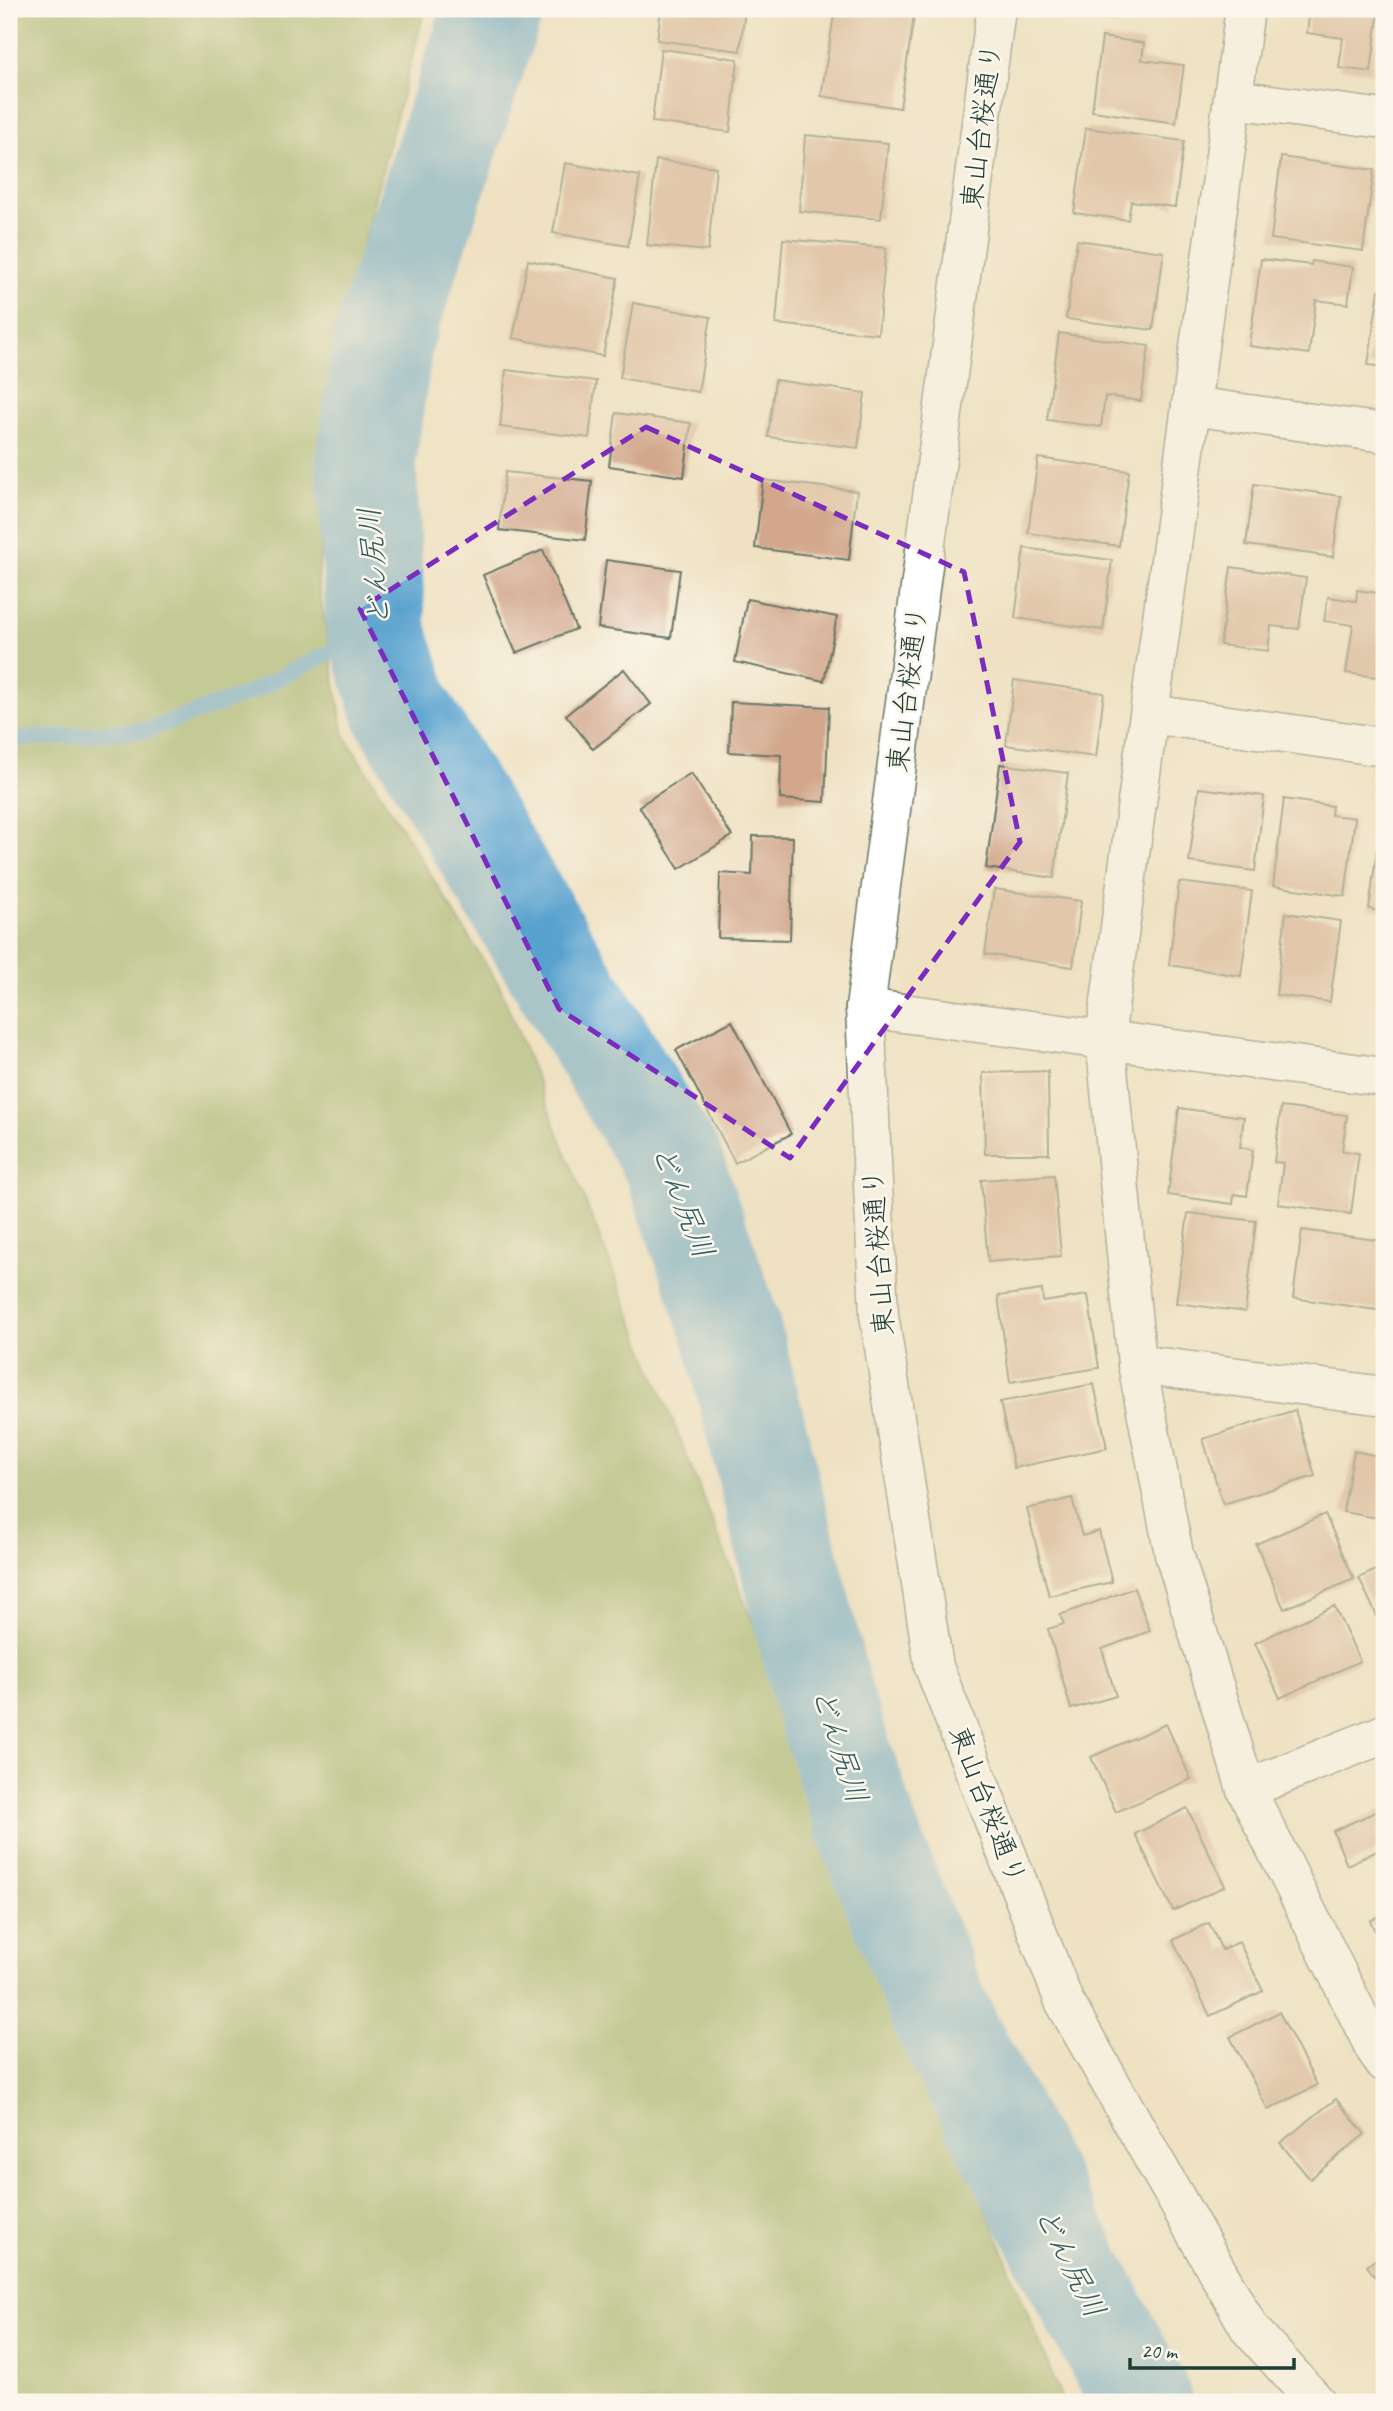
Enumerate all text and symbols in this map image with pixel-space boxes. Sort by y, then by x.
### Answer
street label: 東山台桜通り [953,40,1009,212]
water label: どん尻川 [350,505,398,629]
street label: 東山台桜通り [879,603,935,775]
water label: どん尻川 [643,1138,723,1264]
street label: 東山台桜通り [855,1167,901,1337]
water label: どん尻川 [803,1682,877,1808]
street label: 東山台桜通り [942,1720,1034,1890]
water label: どん尻川 [1026,2200,1114,2324]
scale bar [1130,2327,1295,2371]
text: 20 m [1141,2338,1179,2364]

